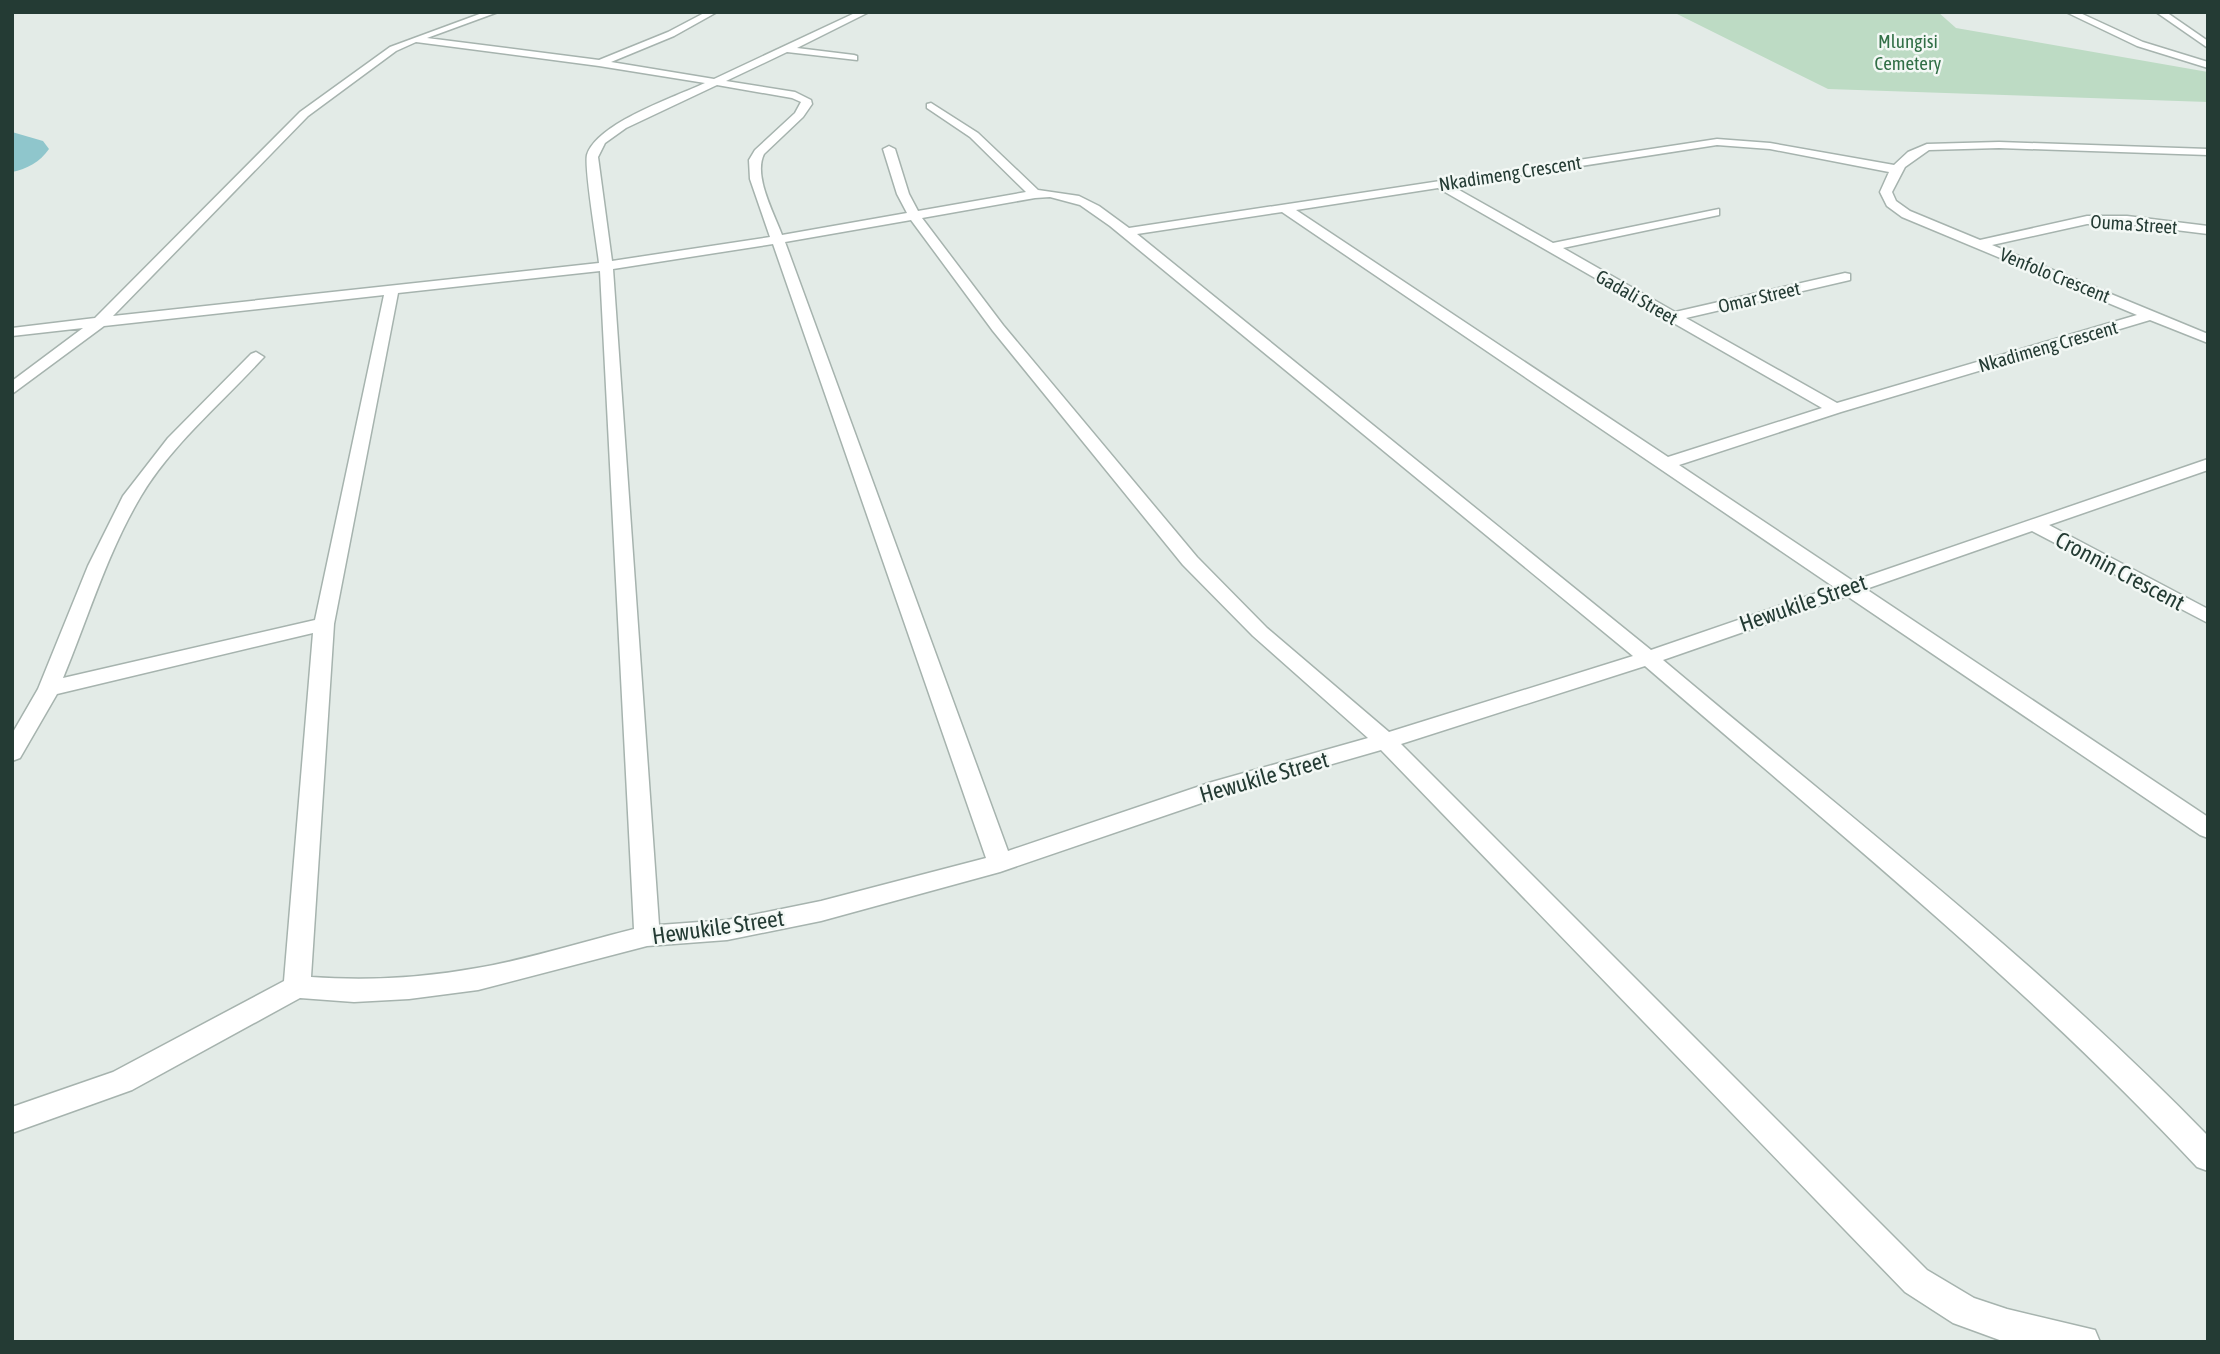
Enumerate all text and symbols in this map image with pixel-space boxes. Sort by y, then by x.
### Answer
park label: Mlungisi Cemetery [1875,30,1942,74]
street label: Nkadimeng Crescent [1437,151,1583,195]
street label: Ouma Street [2090,210,2178,238]
street label: Venfolo Crescent [1997,243,2113,307]
street label: Gadali Street [1592,265,1682,329]
street label: Omar Street [1716,277,1802,317]
street label: Nkadimeng Crescent [1976,316,2120,376]
street label: Cronnin Crescent [2051,526,2189,616]
street label: Hewukile Street [1736,569,1870,637]
street label: Hewukile Street [1196,746,1332,808]
street label: Hewukile Street [650,905,786,949]

